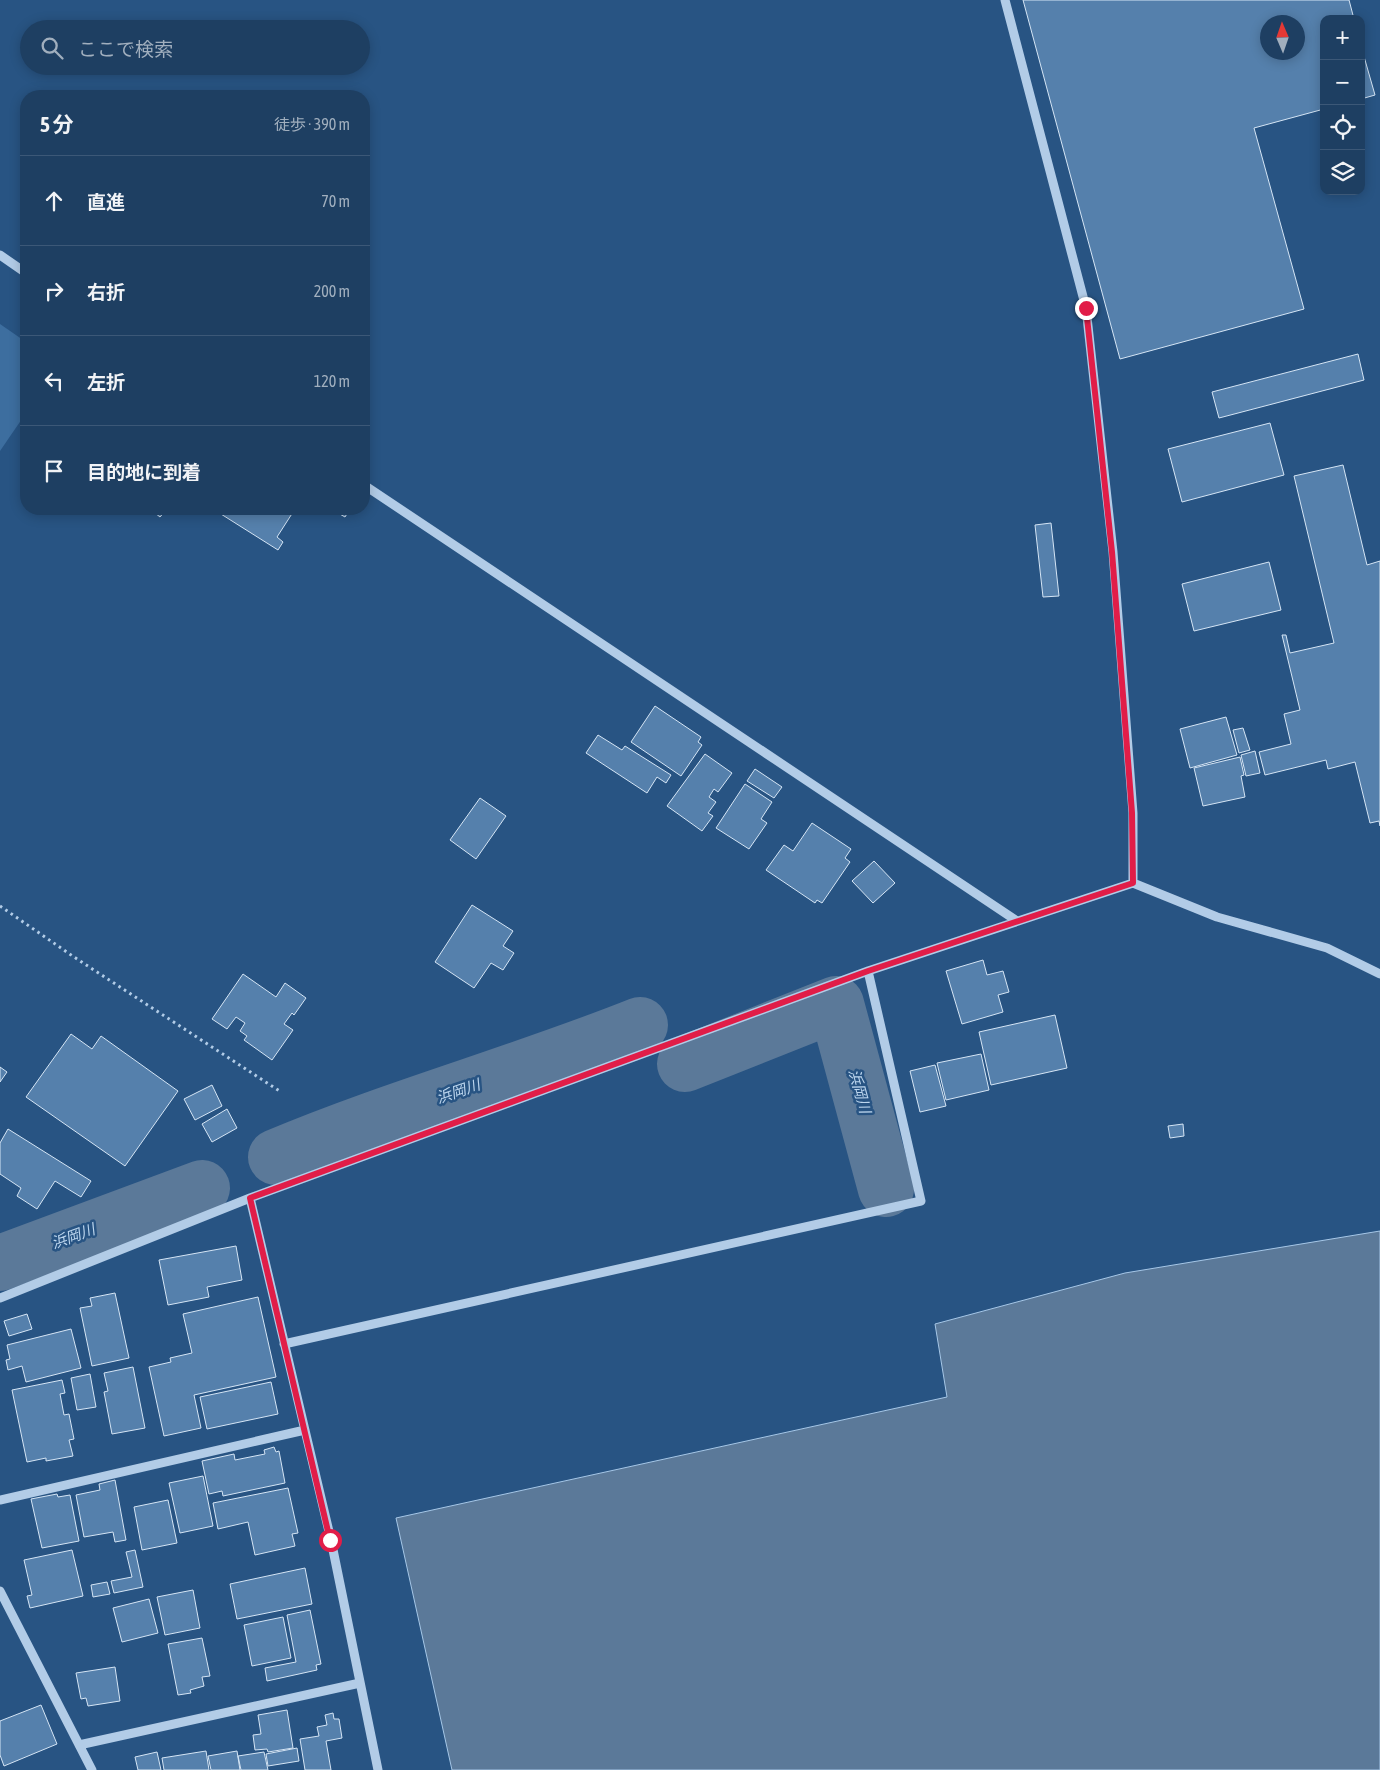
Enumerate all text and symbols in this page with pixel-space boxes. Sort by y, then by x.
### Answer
north arrow [1260,15,1305,60]
map controls [1320,15,1365,195]
button: + [1320,15,1365,60]
search box [20,20,370,75]
icon: search [38,34,66,62]
text: ここで検索 [78,38,173,60]
button: − [1320,60,1365,105]
button: locate [1320,105,1365,150]
text: 5 分 [40,112,74,136]
text: 徒歩 · 390 m [274,115,350,133]
button: layers [1320,150,1365,195]
icon: ahead [40,187,68,215]
text: 直進 [87,191,125,213]
text: 70 m [321,192,350,210]
icon: right [40,277,68,305]
text: 右折 [87,281,125,303]
text: 200 m [314,282,350,300]
route end [1075,297,1098,320]
icon: left [40,367,68,395]
text: 左折 [87,371,125,393]
text: 120 m [314,372,350,390]
icon: arrive [40,457,68,485]
text: 目的地に到着 [87,461,201,483]
water label: 浜岡川 [846,1067,875,1117]
water label: 浜岡川 [434,1075,484,1106]
water label: 浜岡川 [49,1220,99,1252]
route start [319,1529,342,1552]

